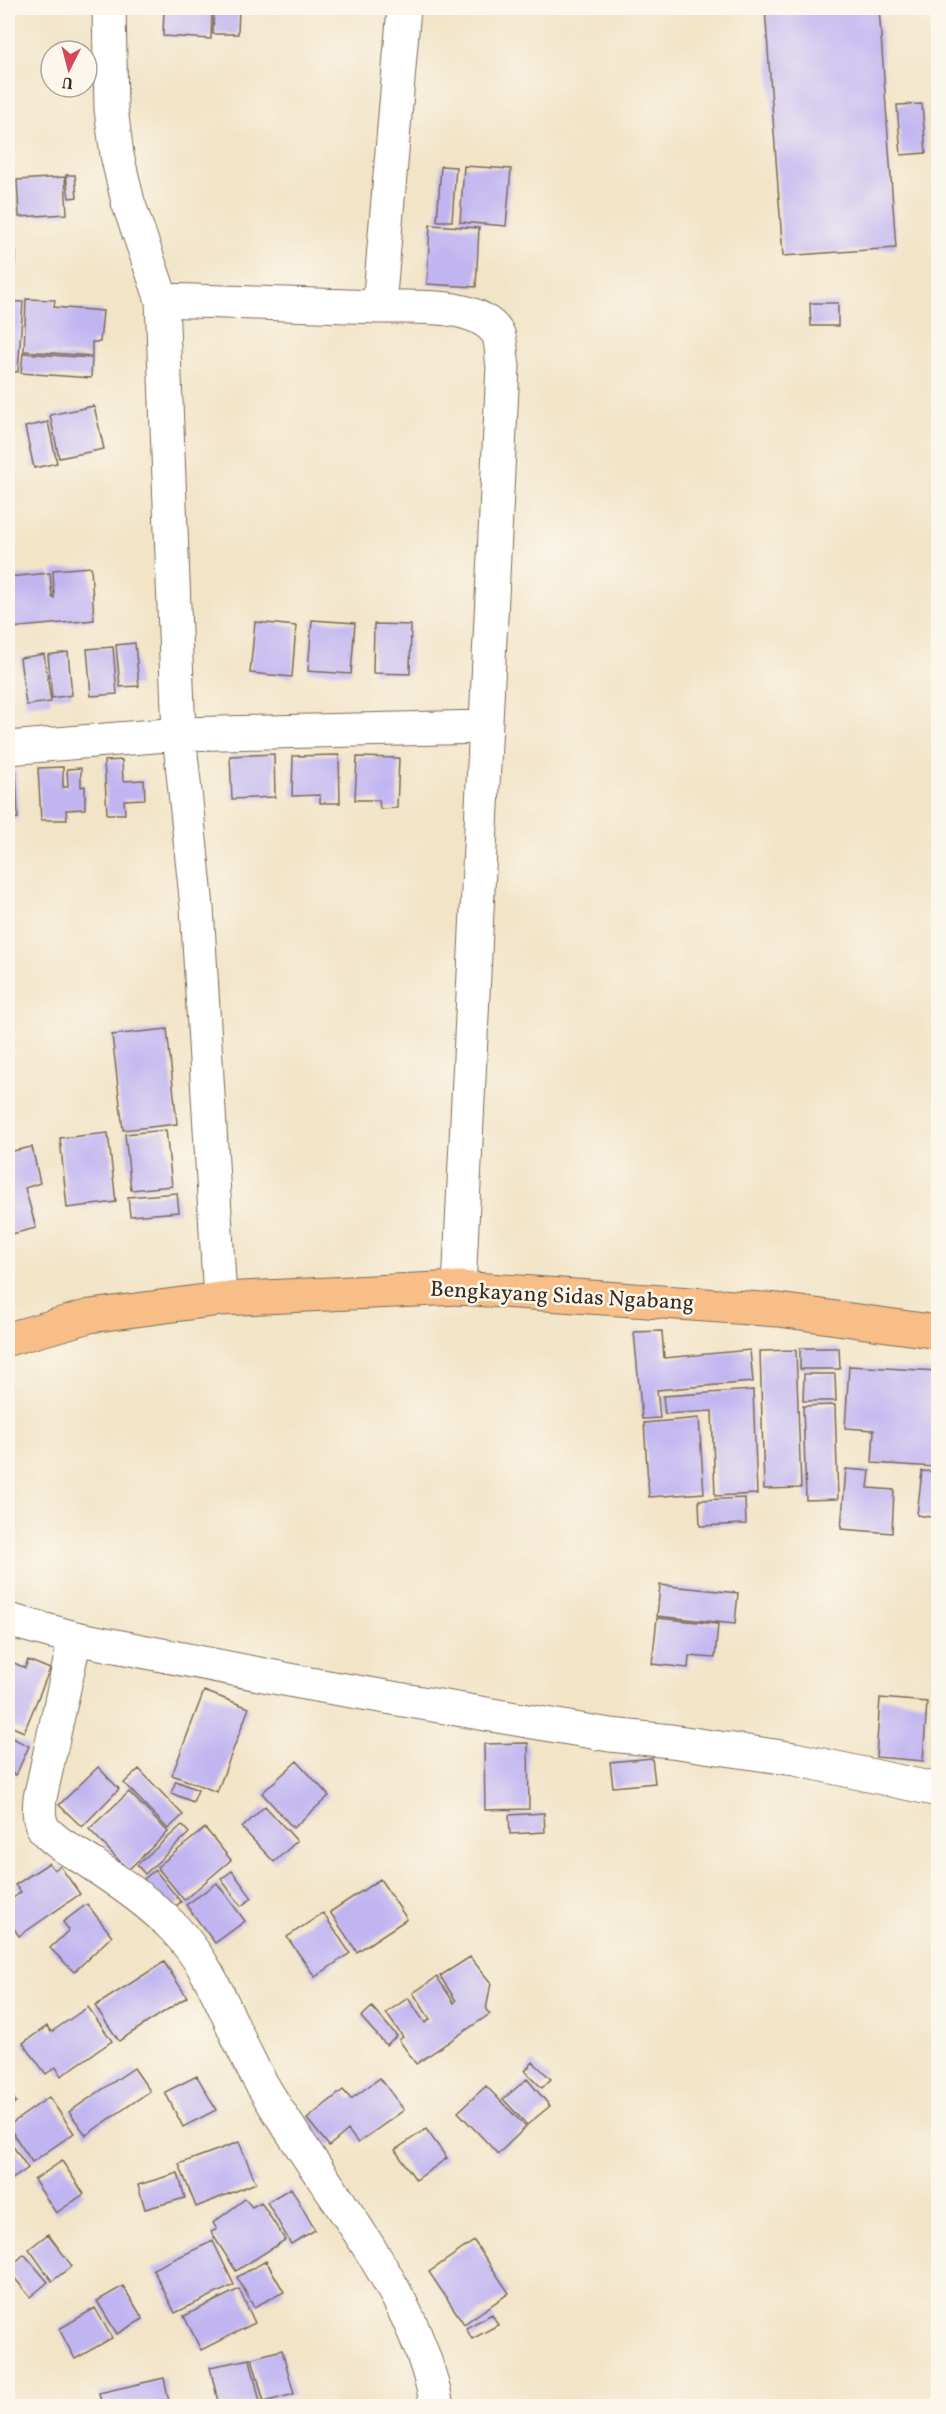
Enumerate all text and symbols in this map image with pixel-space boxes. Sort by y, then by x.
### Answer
north arrow [39,39,99,99]
text: U [61,70,74,93]
street label: Bengkayang Sidas Ngabang [429,1275,695,1319]

